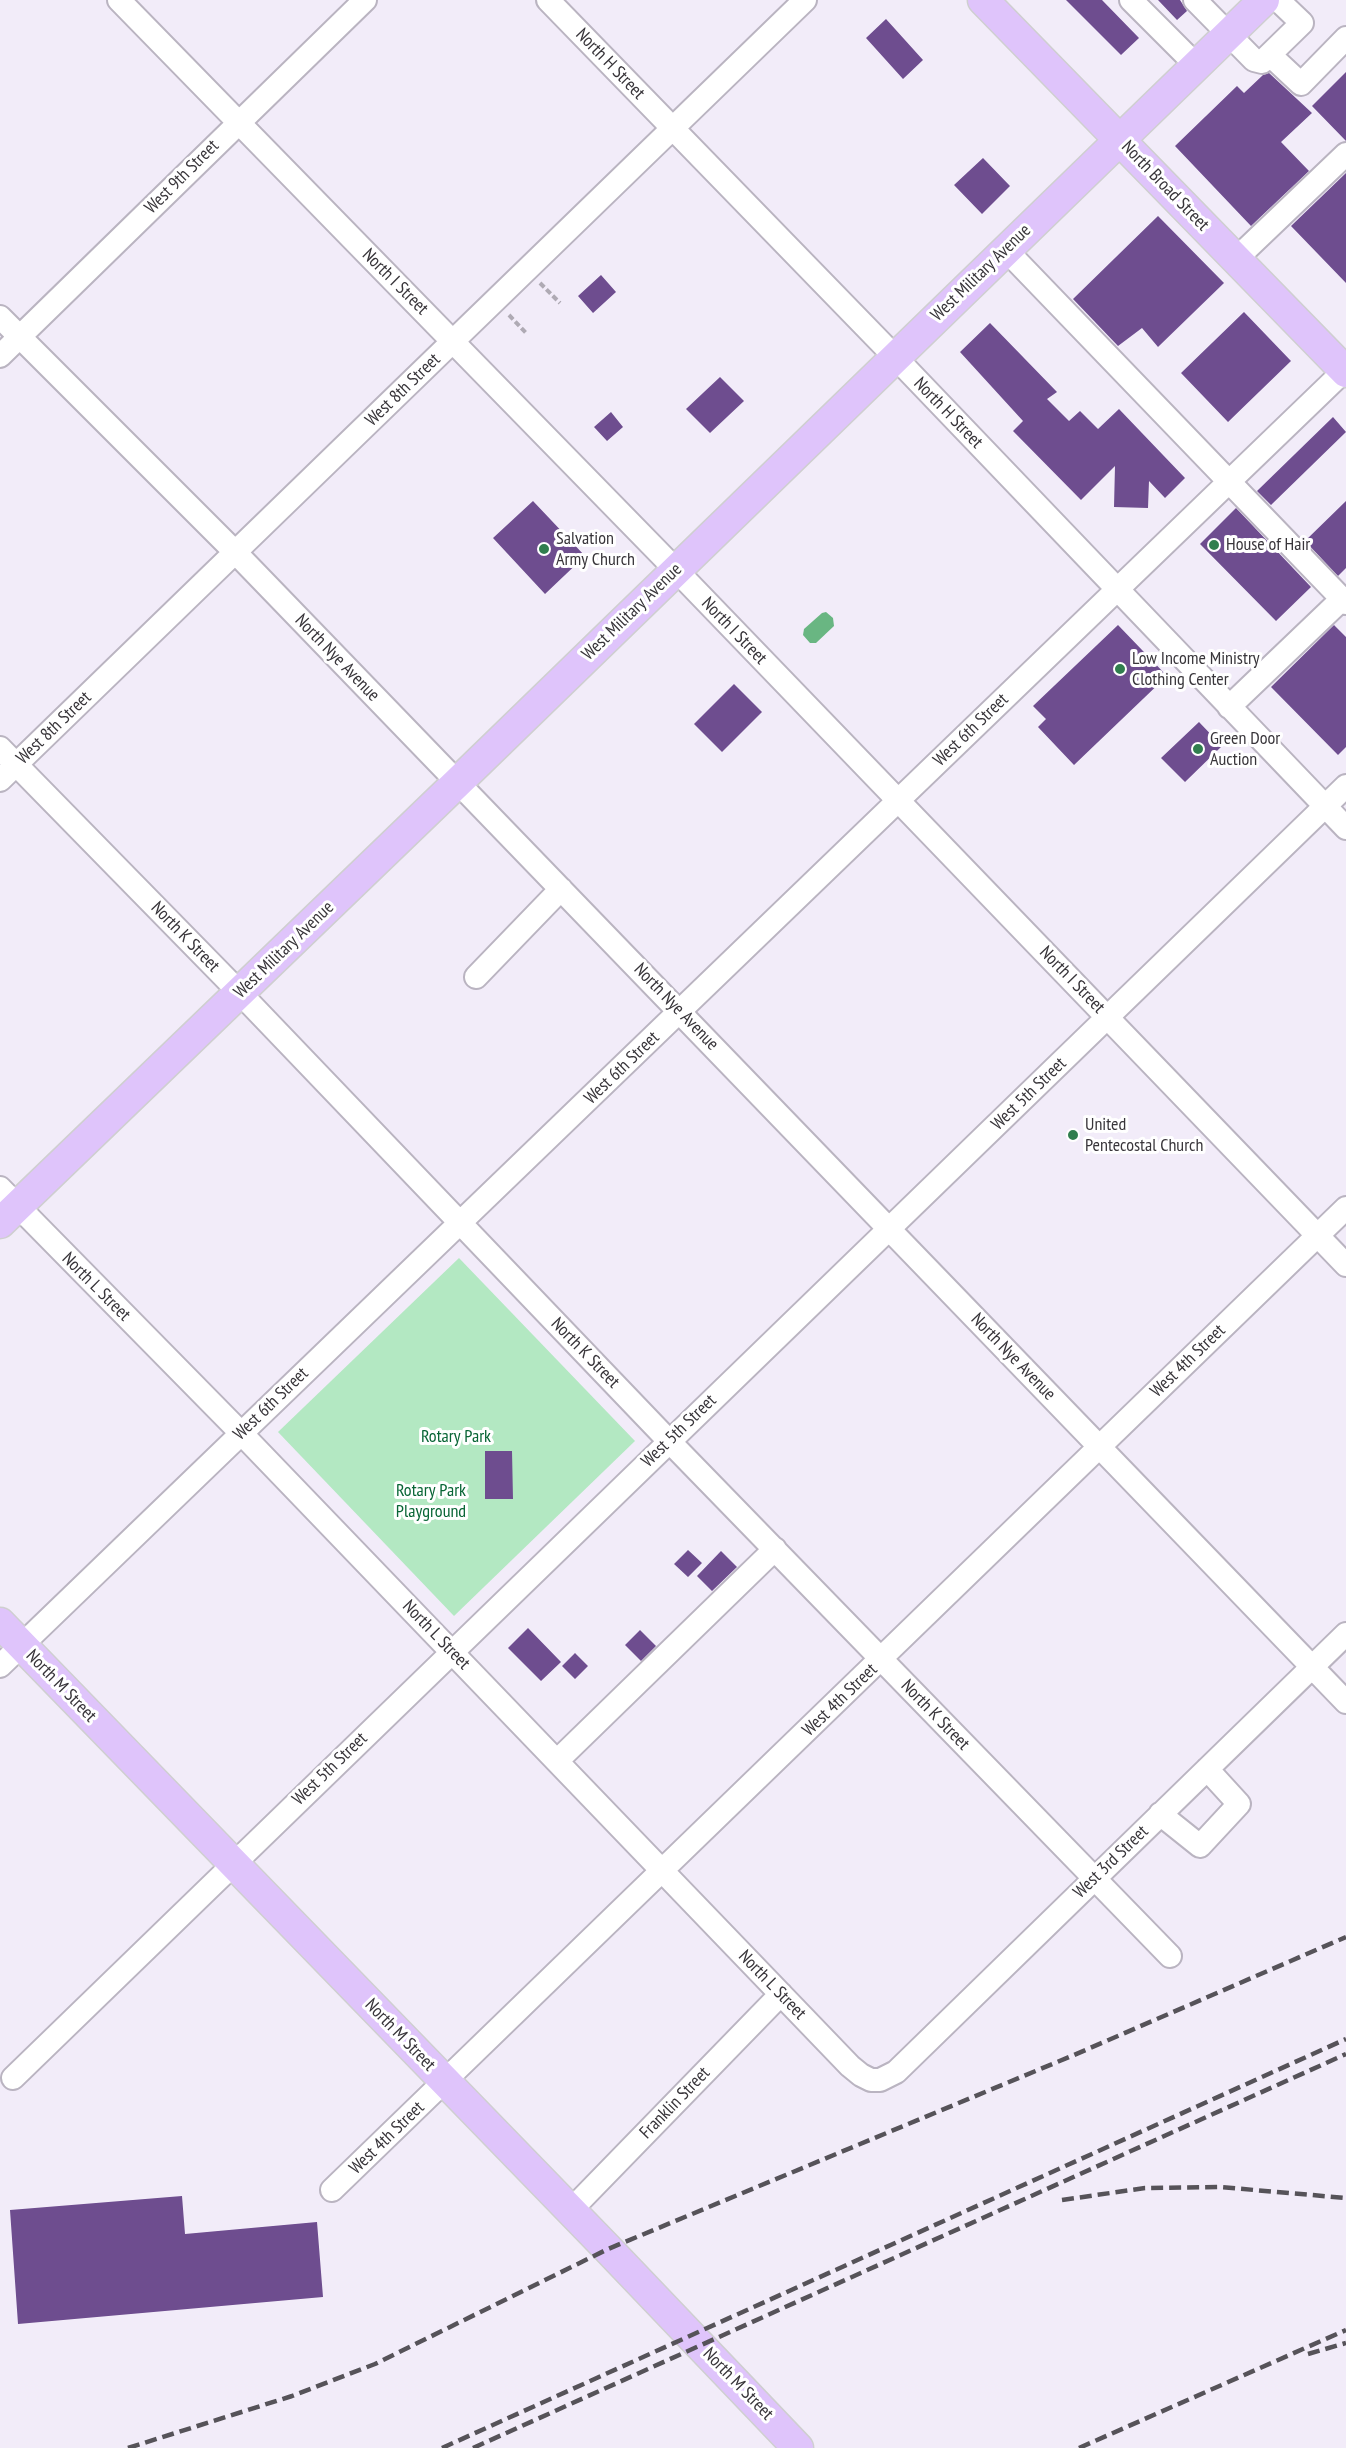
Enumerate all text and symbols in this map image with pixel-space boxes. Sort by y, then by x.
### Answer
street label: North H Street [571,24,649,104]
street label: West 9th Street [141,136,223,218]
street label: North Broad Street [1117,137,1213,235]
street label: West Military Avenue [927,220,1035,326]
street label: North I Street [357,244,433,320]
street label: West 8th Street [361,349,445,431]
street label: North H Street [909,373,987,453]
place label: Salvation Army Church [556,528,635,570]
place label: House of Hair [1226,534,1310,556]
marker: House of Hair [1207,538,1221,552]
marker: Salvation Army Church [537,542,551,556]
street label: West Military Avenue [578,559,686,665]
street label: North I Street [697,593,771,669]
street label: North Nye Avenue [290,610,384,706]
place label: Low Income Ministry Clothing Center [1132,648,1260,690]
marker: Low Income Ministry Clothing Center [1113,662,1127,676]
street label: West 8th Street [12,687,96,769]
street label: West 6th Street [929,689,1013,771]
place label: Green Door Auction [1210,728,1280,771]
marker: Green Door Auction [1191,742,1205,756]
street label: North K Street [146,897,224,977]
street label: West Military Avenue [230,897,338,1003]
street label: North I Street [1035,942,1109,1018]
street label: North Nye Avenue [629,959,723,1055]
street label: West 6th Street [580,1027,664,1109]
street label: West 5th Street [987,1053,1071,1135]
place label: United Pentecostal Church [1085,1114,1203,1156]
marker: United Pentecostal Church [1066,1128,1080,1142]
street label: North L Street [57,1248,135,1326]
street label: North Nye Avenue [966,1309,1060,1405]
street label: North K Street [546,1313,624,1393]
street label: West 4th Street [1146,1320,1230,1402]
street label: West 6th Street [229,1363,313,1445]
street label: West 5th Street [637,1390,721,1472]
park label: Rotary Park [421,1426,491,1448]
park label: Rotary Park Playground [396,1480,466,1522]
street label: North L Street [398,1596,474,1674]
street label: North M Street [21,1645,101,1727]
street label: West 4th Street [798,1659,882,1741]
street label: North K Street [896,1675,974,1755]
street label: West 5th Street [288,1728,372,1810]
street label: West 3rd Street [1069,1821,1153,1903]
street label: North L Street [734,1946,810,2024]
street label: North M Street [360,1994,440,2076]
street label: Franklin Street [635,2063,715,2143]
street label: West 4th Street [345,2097,429,2179]
street label: North M Street [698,2343,778,2425]

